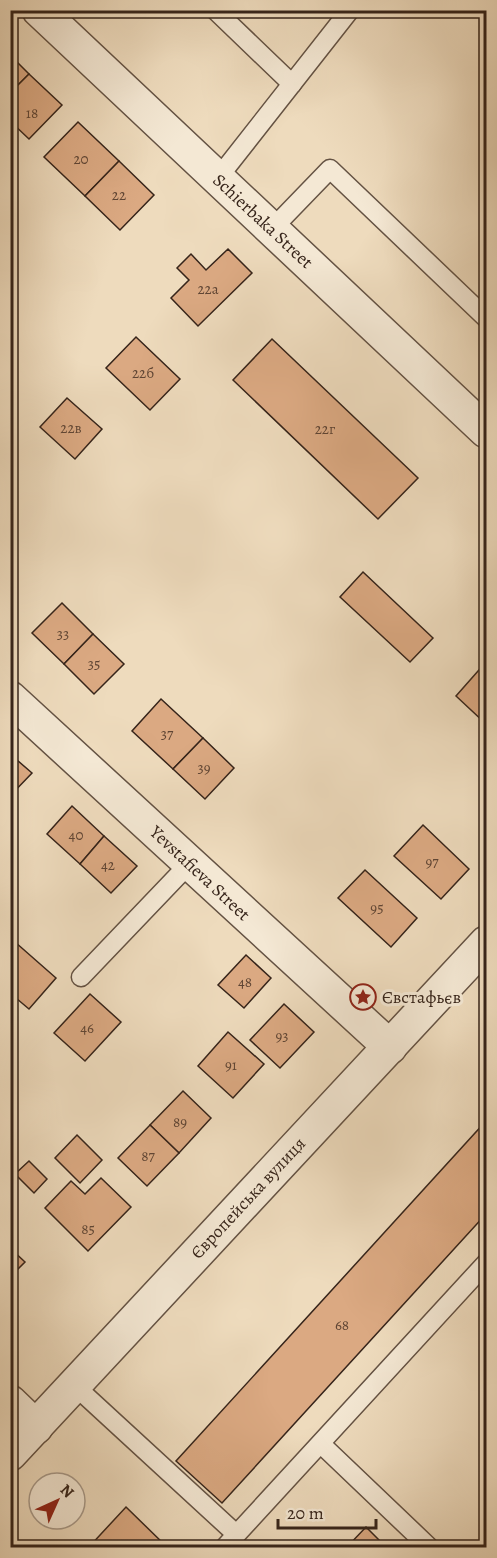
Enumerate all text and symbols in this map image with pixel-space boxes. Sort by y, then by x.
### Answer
house number: 18 [26,103,38,123]
house number: 20 [73,149,89,169]
street label: Schierbaka Street [208,168,318,274]
house number: 22 [112,185,126,205]
house number: 22а [197,279,219,299]
house number: 22б [132,363,154,383]
house number: 22в [60,418,82,438]
house number: 22г [315,419,336,439]
house number: 33 [57,624,69,644]
house number: 35 [88,654,100,674]
house number: 37 [161,724,174,744]
house number: 39 [197,758,211,778]
street label: Yevstafieva Street [144,819,255,926]
house number: 40 [69,825,83,845]
house number: 97 [425,852,439,872]
house number: 42 [101,855,115,875]
house number: 95 [370,898,384,918]
house number: 48 [238,972,252,992]
place icon: Євстафьєв [348,982,378,1012]
place label: Євстафьєв [382,985,461,1009]
house number: 46 [80,1018,94,1038]
house number: 93 [275,1026,289,1046]
house number: 91 [225,1055,237,1075]
house number: 89 [173,1112,187,1132]
street label: Європейська вулиця [185,1132,311,1264]
house number: 87 [141,1146,155,1166]
house number: 85 [81,1219,95,1239]
house number: 68 [335,1315,349,1335]
north arrow [27,1471,87,1531]
text: N [55,1479,79,1503]
scale bar [278,1492,376,1530]
text: 20 m [287,1501,324,1525]

